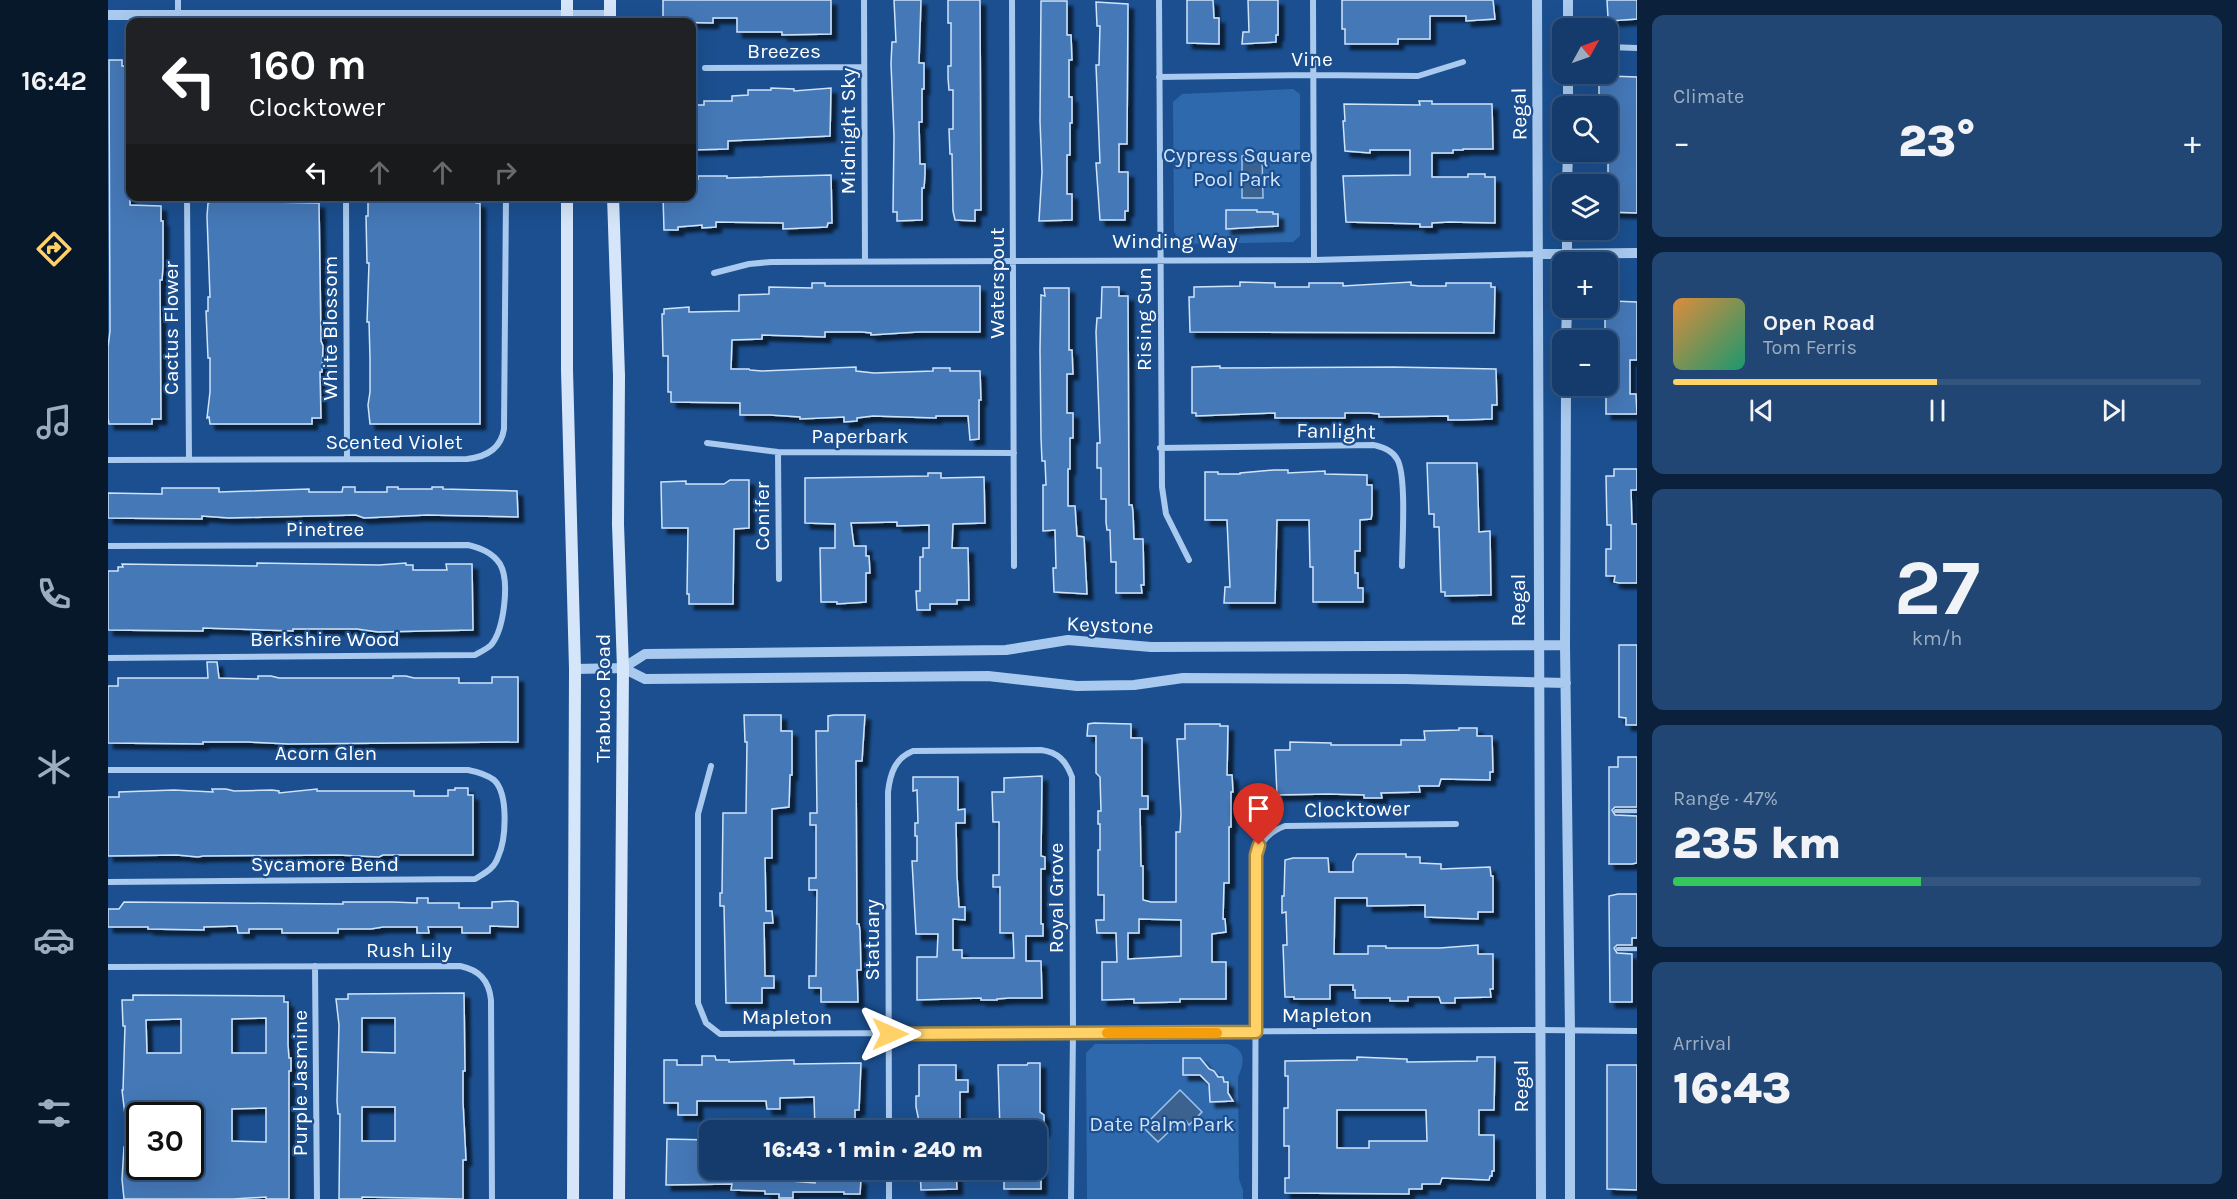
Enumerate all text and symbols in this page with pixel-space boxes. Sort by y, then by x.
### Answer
north arrow [1552,18,1618,84]
map controls [1552,18,1618,396]
street label: Breezes [747,39,821,63]
text: 160 m [249,40,367,90]
icon: left [150,42,228,120]
street label: Vine [1291,47,1333,71]
text: 16:42 [21,65,87,97]
street label: Midnight Sky [836,67,860,194]
text: Climate [1673,85,1744,108]
street label: Regal [1507,87,1531,141]
text: Clocktower [249,91,385,123]
button: search [1552,96,1618,162]
text: 23° [1898,115,1976,167]
text: − [1673,123,1690,161]
text: + [2184,123,2201,161]
park label: Cypress Square Pool Park [1163,143,1311,191]
icon: left [300,156,333,189]
icon: ahead [363,156,396,189]
icon: ahead [426,156,459,189]
icon: right [489,156,522,189]
button: layers [1552,174,1618,240]
street label: Waterspout [985,227,1009,339]
icon: directions [33,228,75,270]
street label: Winding Way [1112,229,1238,253]
button: + [1552,252,1618,318]
street label: White Blossom [318,256,342,400]
street label: Cactus Flower [159,261,183,395]
street label: Rising Sun [1132,267,1156,371]
text: Open Road [1763,310,1875,336]
button: − [1552,330,1618,396]
text: Tom Ferris [1763,336,1857,359]
icon: previous [1745,394,1778,427]
icon: pause [1921,394,1954,427]
icon: next [2097,394,2130,427]
icon: music [33,401,75,443]
street label: Fanlight [1296,418,1376,444]
street label: Paperbark [811,424,909,448]
street label: Scented Violet [325,430,463,454]
street label: Conifer [750,481,774,550]
street label: Pinetree [286,517,364,541]
text: 27 [1894,542,1980,634]
icon: phone [33,573,75,615]
street label: Regal [1506,574,1530,626]
street label: Keystone [1066,611,1154,639]
street label: Berkshire Wood [250,627,400,651]
text: km/h [1912,627,1962,650]
street label: Trabuco Road [591,634,615,762]
street label: Acorn Glen [275,741,377,765]
icon: climate [33,746,75,788]
pin [1233,783,1284,845]
text: Range · 47% [1673,787,1778,810]
icon: arrive [1242,792,1275,825]
street label: Clocktower [1304,796,1411,822]
text: 235 km [1673,817,1841,869]
street label: Royal Grove [1044,843,1068,953]
street label: Sycamore Bend [251,852,399,876]
street label: Statuary [860,899,884,981]
icon: car [33,919,75,961]
street label: Rush Lily [366,938,452,962]
position arrow [858,1002,922,1066]
street label: Mapleton [1282,1003,1372,1027]
street label: Mapleton [742,1005,832,1029]
street label: Purple Jasmine [288,1010,312,1156]
text: Arrival [1673,1032,1732,1055]
street label: Regal [1509,1060,1533,1112]
text: 16:43 [1673,1062,1791,1114]
icon: filters [33,1092,75,1134]
speed limit sign: 30 [126,1102,204,1180]
park label: Date Palm Park [1089,1112,1235,1136]
text: 16:43 · 1 min · 240 m [763,1137,983,1163]

